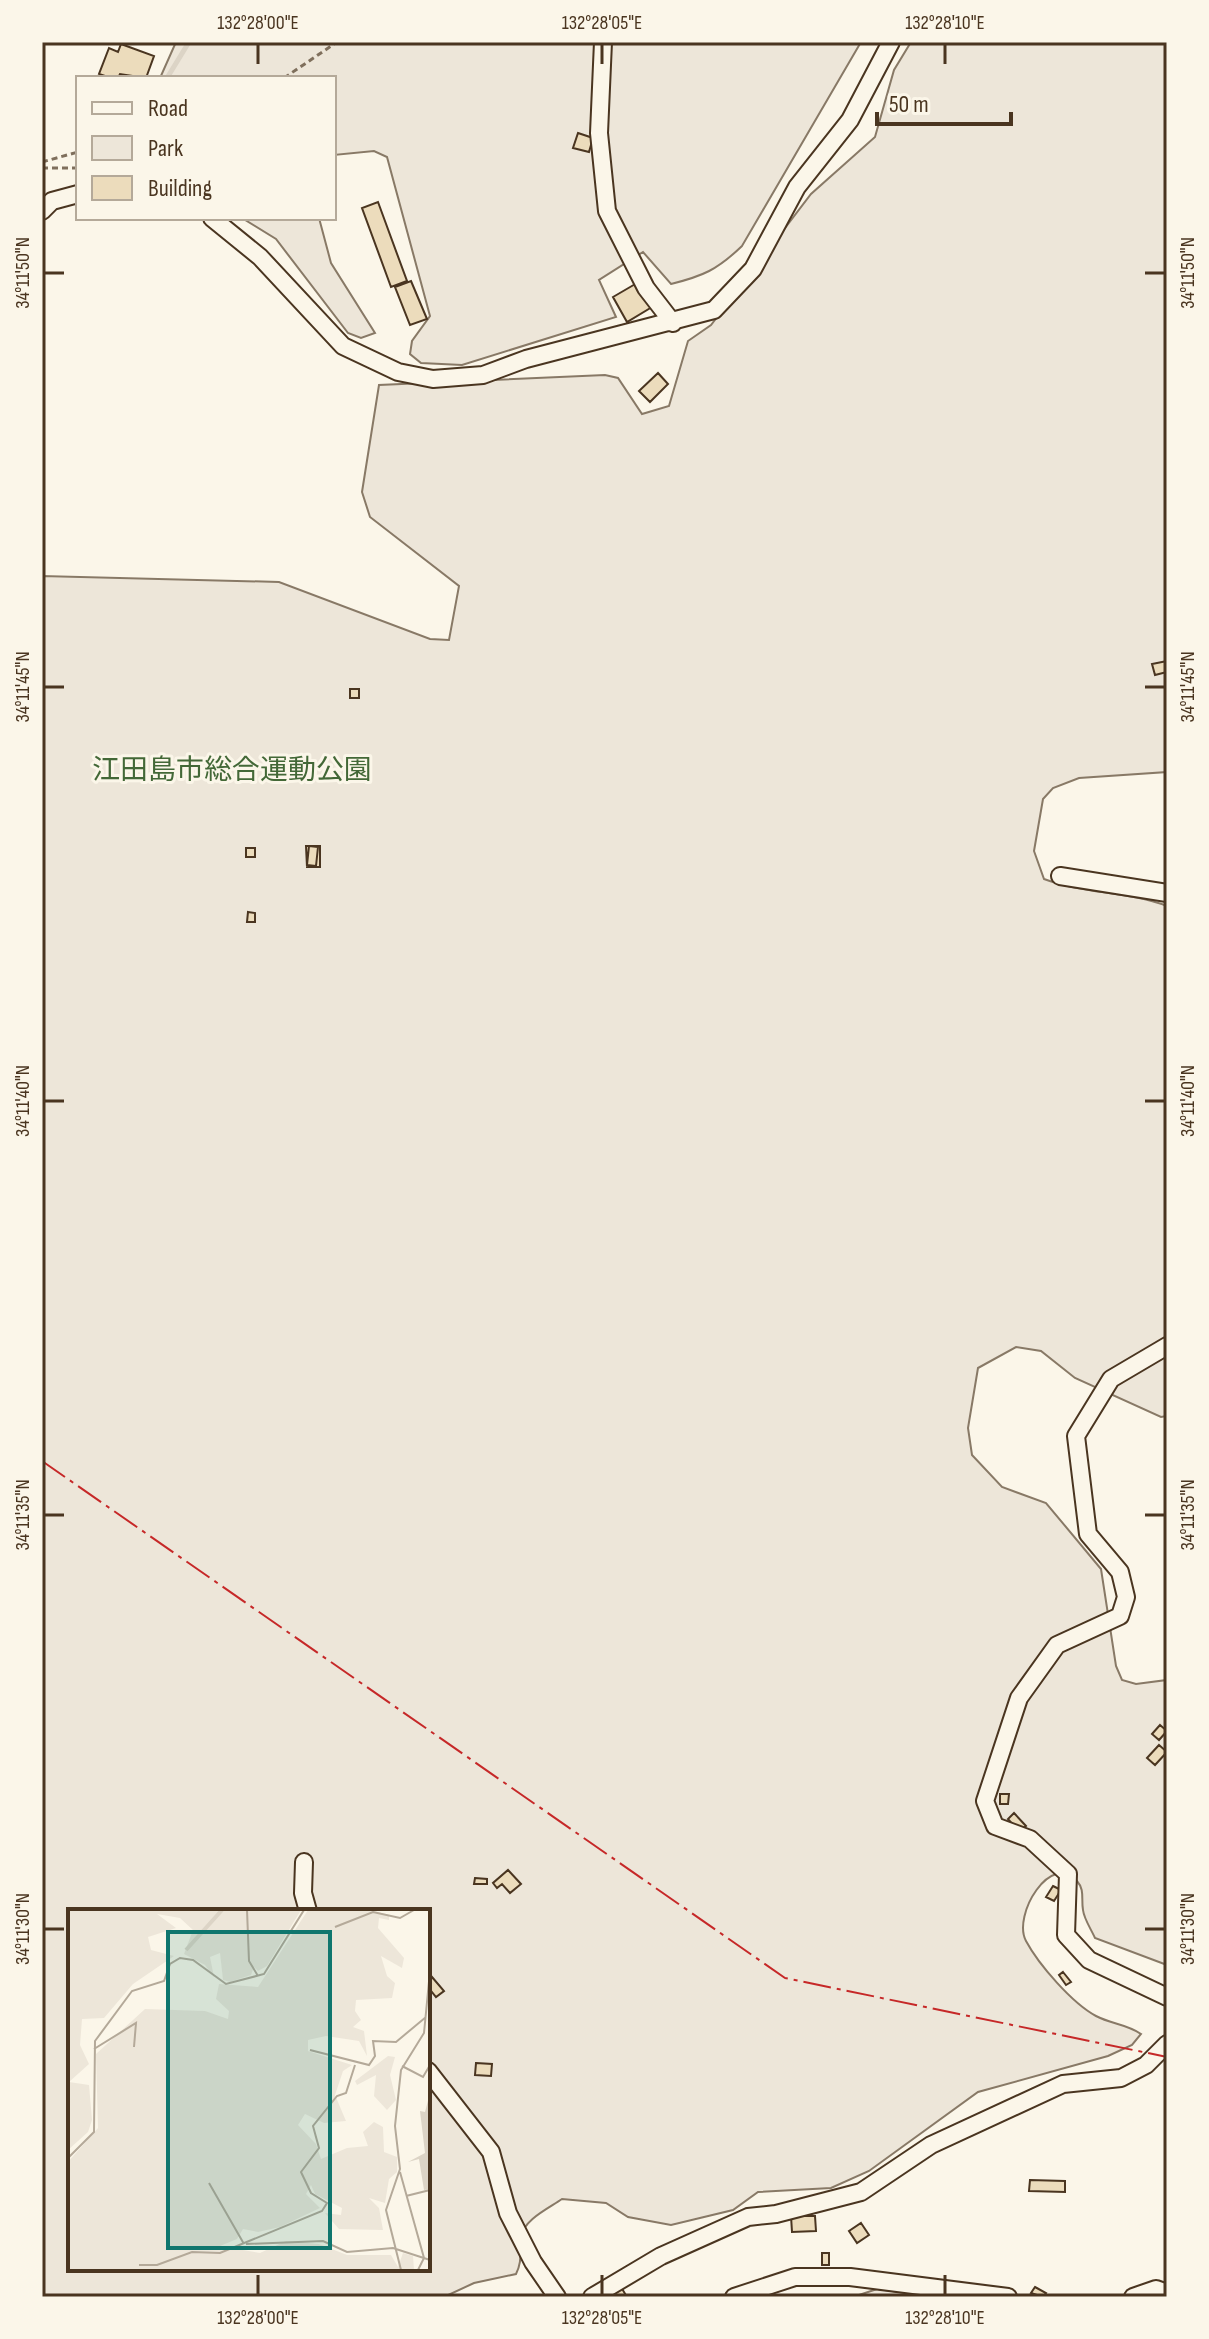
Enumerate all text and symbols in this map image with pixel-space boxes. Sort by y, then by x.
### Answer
text: 132°28'00"E [217,11,299,35]
text: 132°28'05"E [562,11,642,35]
text: 132°28'10"E [905,11,985,35]
legend [76,76,336,220]
scale bar [877,76,1011,126]
text: 50 m [889,90,929,119]
text: Road [148,94,188,123]
text: Park [148,134,183,163]
text: Building [148,174,212,203]
text: 34°11'50"N [11,237,35,309]
text: 34°11'50"N [1176,237,1200,309]
text: 34°11'45"N [11,651,35,723]
text: 34°11'45"N [1176,651,1200,723]
park label: 江田島市総合運動公園 [92,754,372,787]
text: 34°11'40"N [11,1065,35,1137]
text: 34°11'40"N [1176,1065,1200,1137]
text: 34°11'35"N [11,1479,35,1551]
text: 34°11'35"N [1176,1479,1200,1551]
text: 34°11'30"N [11,1893,35,1965]
text: 34°11'30"N [1176,1893,1200,1965]
inset map [68,1909,430,2271]
text: 132°28'00"E [217,2306,299,2330]
text: 132°28'05"E [562,2306,642,2330]
text: 132°28'10"E [905,2306,985,2330]

